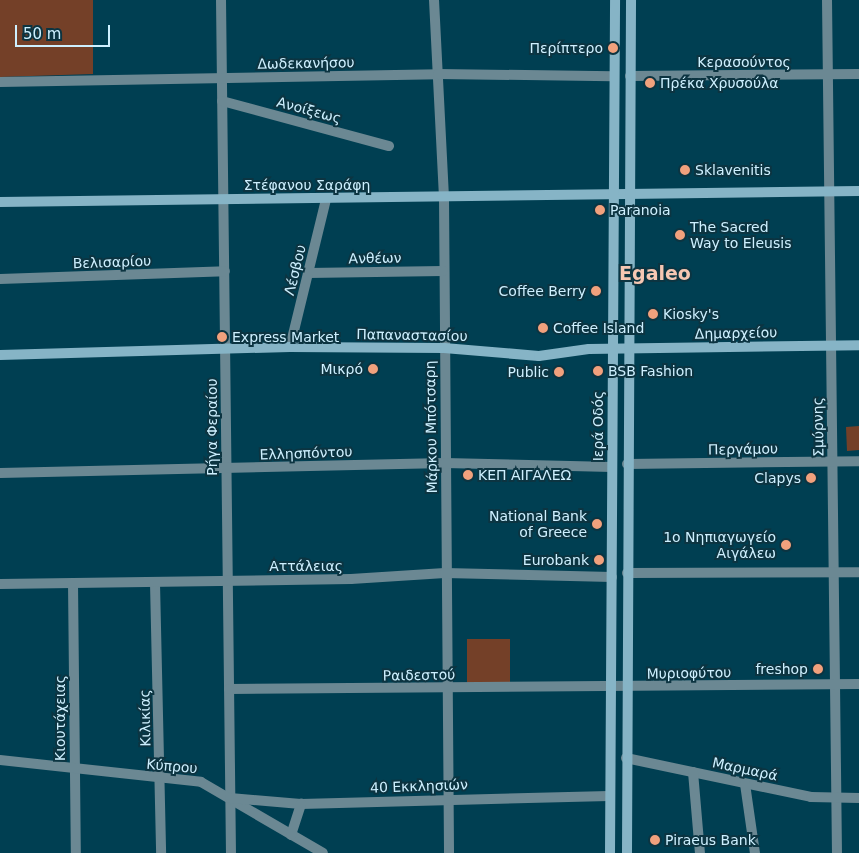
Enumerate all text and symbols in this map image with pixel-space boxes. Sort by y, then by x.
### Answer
scale bar [18,15,112,47]
text: 50 m [23,25,61,43]
place label: Περίπτερο [529,40,603,56]
marker: Περίπτερο [607,42,619,54]
street label: Δωδεκανήσου [257,54,355,72]
street label: Κερασούντος [697,54,791,70]
place label: Πρέκα Χρυσούλα [660,75,779,91]
marker: Πρέκα Χρυσούλα [644,77,656,89]
street label: Ανοίξεως [275,93,343,127]
place label: Sklavenitis [695,162,771,178]
marker: Sklavenitis [679,164,691,176]
street label: Στέφανου Σαράφη [244,177,370,193]
place label: Paranoia [610,202,671,218]
marker: Paranoia [594,204,606,216]
place label: The Sacred Way to Eleusis [690,219,791,252]
marker: The Sacred Way to Eleusis [674,229,686,241]
street label: Λέσβου [281,243,309,297]
street label: Ανθέων [348,249,402,267]
street label: Βελισαρίου [72,252,152,272]
district label: Egaleo [619,263,691,285]
place label: Coffee Berry [499,283,586,299]
marker: Coffee Berry [590,285,602,297]
place label: Kiosky's [663,306,719,322]
marker: Kiosky's [647,308,659,320]
place label: Coffee Island [553,320,644,336]
marker: Coffee Island [537,322,549,334]
street label: Δημαρχείου [695,324,777,342]
street label: Παπαναστασίου [356,326,468,344]
place label: Express Market [232,329,339,345]
marker: Express Market [216,331,228,343]
street label: Μάρκου Μπότσαρη [421,360,441,494]
place label: Μικρό [320,361,363,377]
marker: Μικρό [367,363,379,375]
place label: BSB Fashion [608,363,693,379]
place label: Public [508,364,549,380]
marker: BSB Fashion [592,365,604,377]
marker: Public [553,366,565,378]
street label: Ρήγα Φεραίου [204,378,220,476]
street label: Ιερά Οδός [590,391,606,461]
street label: Σμύρνης [809,397,827,457]
street label: Περγάμου [708,440,778,458]
street label: Ελλησπόντου [259,443,353,463]
place label: ΚΕΠ ΑΙΓΑΛΕΩ [478,467,571,483]
marker: ΚΕΠ ΑΙΓΑΛΕΩ [462,469,474,481]
place label: Clapys [754,470,801,486]
marker: Clapys [805,472,817,484]
place label: National Bank of Greece [489,508,587,540]
marker: National Bank of Greece [591,518,603,530]
place label: 1ο Νηπιαγωγείο Αιγάλεω [663,529,776,562]
marker: 1ο Νηπιαγωγείο Αιγάλεω [780,539,792,551]
place label: Eurobank [523,552,589,568]
marker: Eurobank [593,554,605,566]
street label: Αττάλειας [269,558,343,574]
place label: freshop [755,661,808,677]
marker: freshop [812,663,824,675]
street label: Μυριοφύτου [646,664,732,682]
street label: Ραιδεστού [383,666,455,684]
street label: Κιουτάχειας [52,675,68,761]
street label: Κιλικίας [136,689,154,747]
street label: Μαρμαρά [711,754,779,784]
street label: Κύπρου [146,755,198,777]
street label: 40 Εκκλησιών [370,776,468,796]
place label: Piraeus Bank [665,832,756,848]
marker: Piraeus Bank [649,834,661,846]

